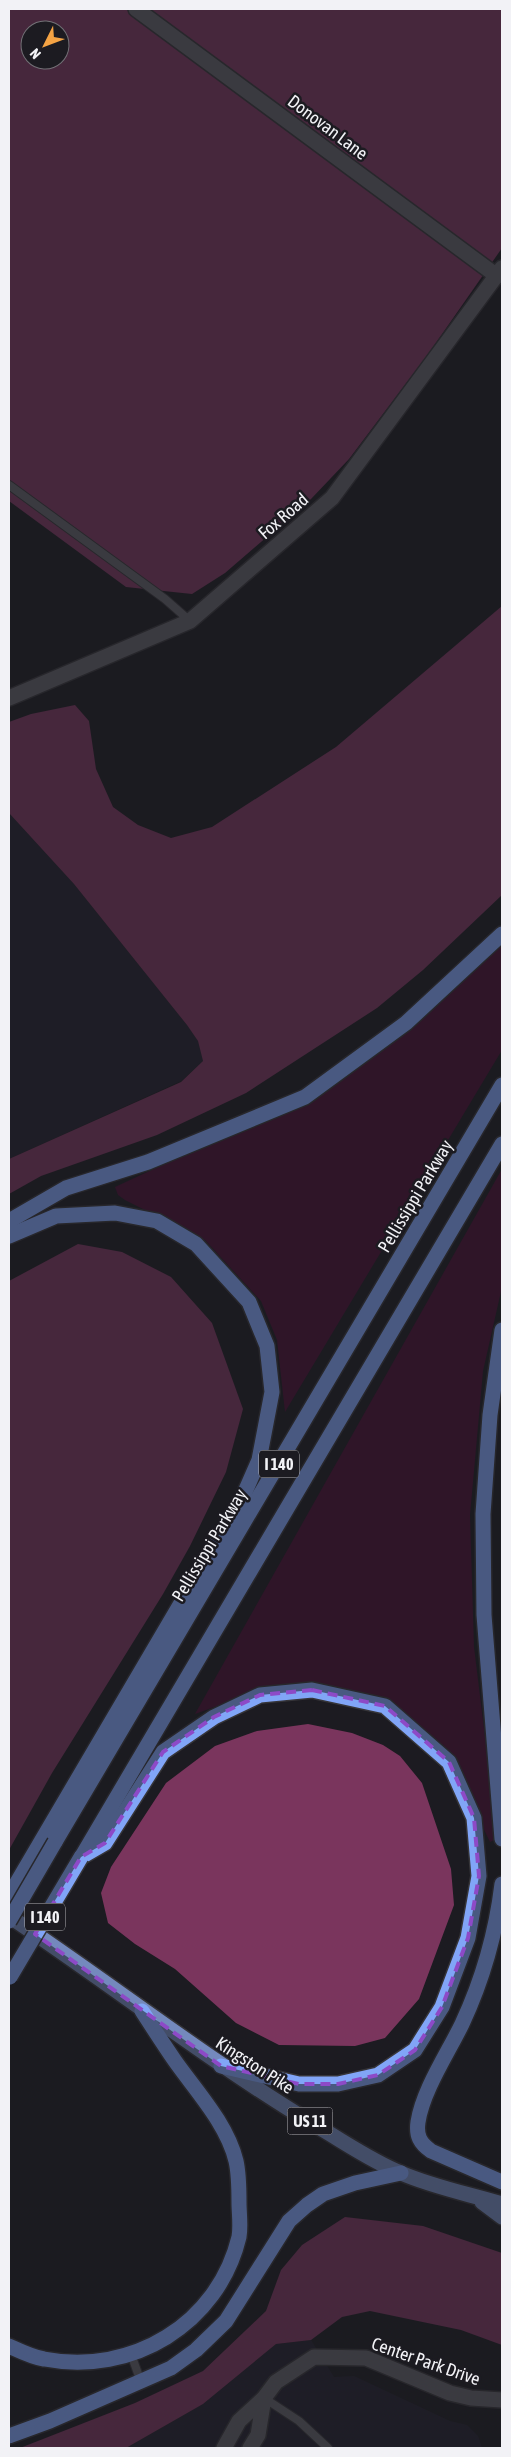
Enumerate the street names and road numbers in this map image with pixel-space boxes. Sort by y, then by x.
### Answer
street label: Donovan Lane [284,90,372,164]
street label: Fox Road [254,489,312,543]
street label: Pellissippi Parkway [373,1136,457,1256]
road number: I 140 [259,1450,299,1478]
street label: Pellissippi Parkway [167,1485,251,1605]
road number: I 140 [25,1904,65,1930]
street label: Kingston Pike [212,2032,298,2098]
road number: US 11 [288,2108,332,2134]
street label: Center Park Drive [369,2333,483,2389]

